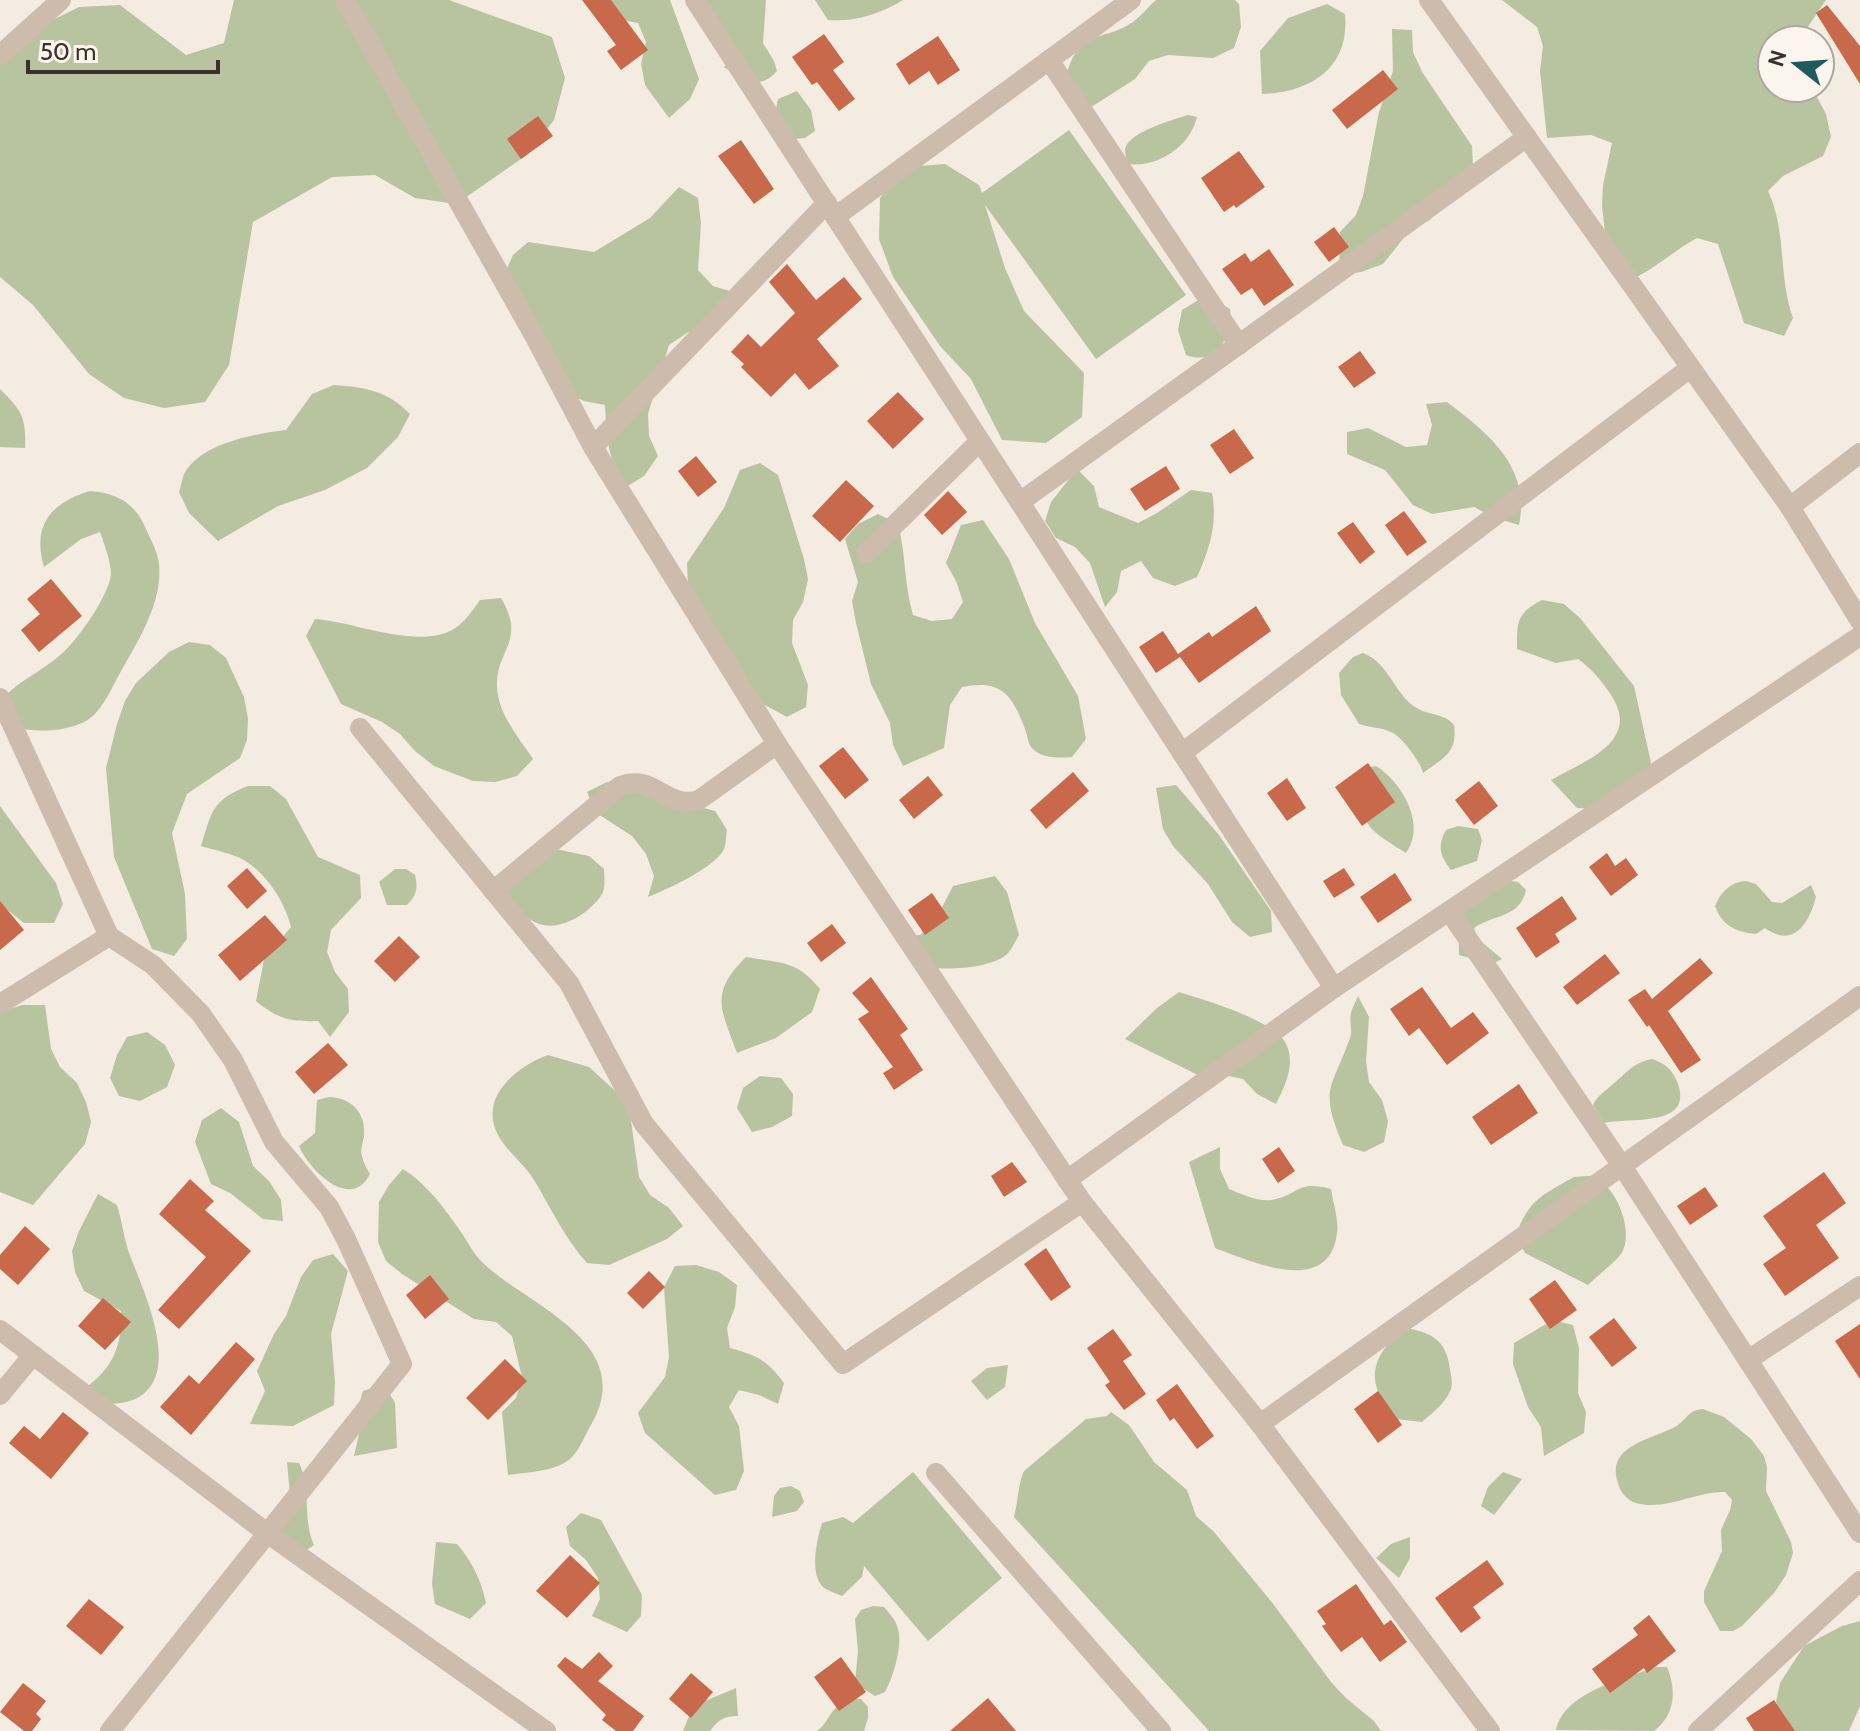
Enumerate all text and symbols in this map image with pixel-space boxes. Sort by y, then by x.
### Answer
scale bar [28,24,218,74]
north arrow [1756,24,1836,104]
text: 50 m [40,37,96,66]
text: N [1762,47,1793,70]

